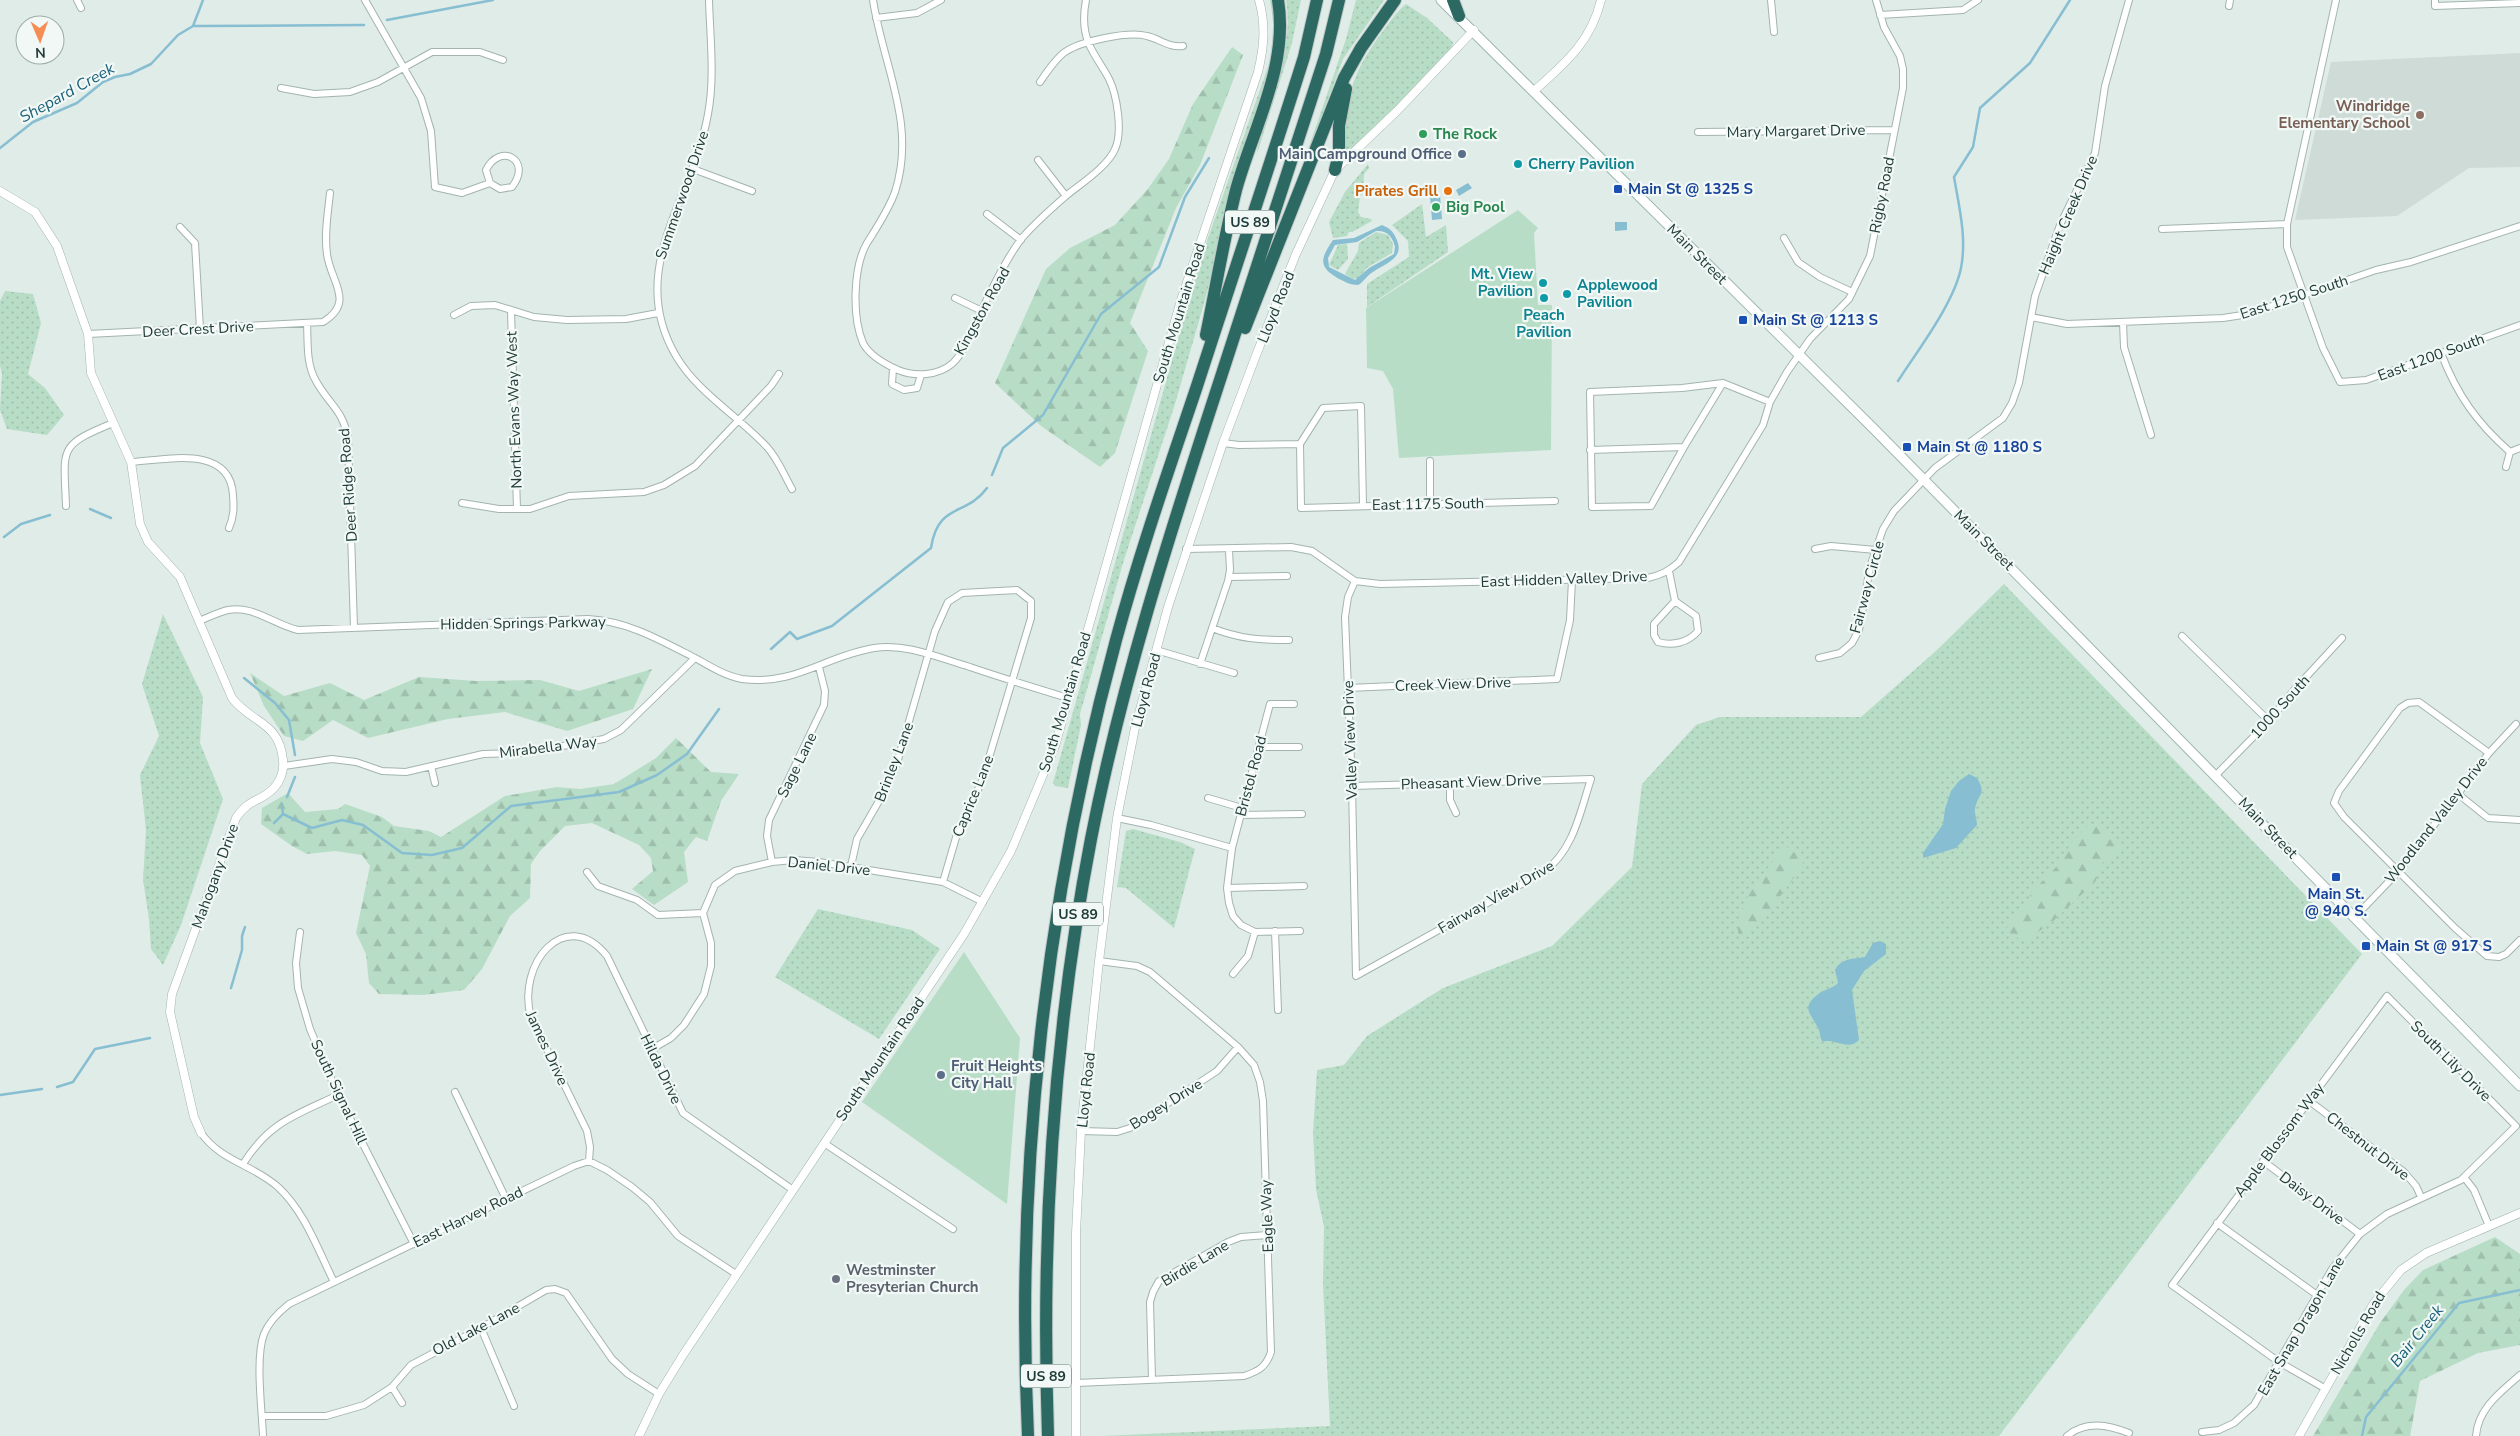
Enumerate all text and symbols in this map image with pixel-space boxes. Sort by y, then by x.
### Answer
north arrow [15,15,65,65]
text: N [35,43,46,62]
water label: Shepard Creek [15,57,119,128]
place label: Windridge Elementary School [2279,96,2410,133]
marker: Windridge Elementary School [2414,109,2426,121]
street label: Mary Margaret Drive [1726,120,1866,142]
place label: The Rock [1433,124,1498,144]
street label: Summerwood Drive [651,128,713,262]
marker: The Rock [1417,128,1429,140]
place label: Main Campground Office [1279,144,1452,164]
marker: Main Campground Office [1456,148,1468,160]
street label: Haight Creek Drive [2034,152,2102,278]
place label: Cherry Pavilion [1528,154,1635,174]
street label: Rigby Road [1865,155,1899,235]
marker: Cherry Pavilion [1512,158,1524,170]
place label: Main St @ 1325 S [1628,179,1753,199]
place label: Pirates Grill [1355,181,1438,201]
marker: Main St @ 1325 S [1612,183,1624,195]
marker: Pirates Grill [1442,185,1454,197]
place label: Big Pool [1446,197,1505,217]
marker: Big Pool [1430,201,1442,213]
road number: US 89 [1225,210,1275,233]
street label: Main Street [1663,220,1732,289]
street label: South Mountain Road [1148,240,1210,386]
street label: Kingston Road [949,263,1015,359]
place label: Mt. View Pavilion [1471,264,1533,301]
street label: Lloyd Road [1253,268,1299,346]
street label: East 1250 South [2237,270,2351,324]
place label: Applewood Pavilion [1577,275,1658,312]
marker: Mt. View Pavilion [1537,277,1549,289]
marker: Applewood Pavilion [1561,288,1573,300]
marker: Peach Pavilion [1538,292,1550,304]
place label: Peach Pavilion [1516,305,1572,342]
place label: Main St @ 1213 S [1753,310,1878,330]
marker: Main St @ 1213 S [1737,314,1749,326]
street label: Deer Crest Drive [142,316,254,342]
street label: East 1200 South [2375,328,2487,386]
street label: North Evans Way West [501,330,527,489]
street label: Deer Ridge Road [334,427,362,543]
place label: Main St @ 1180 S [1917,437,2042,457]
marker: Main St @ 1180 S [1901,441,1913,453]
street label: East 1175 South [1372,493,1484,515]
street label: Main Street [1950,506,2019,575]
street label: Fairway Circle [1845,538,1889,636]
street label: East Hidden Valley Drive [1480,566,1648,592]
street label: Hidden Springs Parkway [440,612,606,634]
street label: South Mountain Road [1034,629,1096,775]
street label: Lloyd Road [1127,651,1165,729]
street label: 1000 South [2246,671,2314,743]
street label: Creek View Drive [1394,672,1512,696]
street label: Valley View Drive [1338,680,1362,801]
street label: Brinley Lane [870,719,918,805]
street label: Sage Lane [773,729,821,801]
street label: Mirabella Way [498,731,598,763]
street label: Bristol Road [1231,733,1271,819]
street label: Caprice Lane [948,752,999,840]
street label: Woodland Valley Drive [2380,752,2492,888]
street label: Pheasant View Drive [1400,770,1542,794]
street label: Main Street [2234,793,2303,863]
street label: Mahogany Drive [187,821,243,931]
street label: Daniel Drive [787,852,871,880]
street label: Fairway View Drive [1434,856,1558,938]
marker: Main St. @ 940 S. [2330,871,2342,883]
place label: Main St. @ 940 S. [2305,884,2367,921]
road number: US 89 [1053,902,1103,926]
place label: Main St @ 917 S [2376,936,2492,956]
marker: Main St @ 917 S [2360,940,2372,952]
street label: South Mountain Road [831,993,929,1125]
street label: James Drive [521,1006,573,1089]
street label: South Lily Drive [2406,1016,2496,1106]
street label: Hilda Drive [635,1031,687,1107]
street label: South Signal Hill [306,1036,372,1148]
street label: Lloyd Road [1072,1051,1100,1129]
place label: Fruit Heights City Hall [951,1056,1042,1093]
marker: Fruit Heights City Hall [935,1069,947,1081]
street label: Bogey Drive [1126,1074,1206,1134]
street label: Apple Blossom Way [2229,1079,2329,1201]
street label: Chestnut Drive [2322,1107,2414,1185]
street label: Daisy Drive [2275,1167,2349,1229]
street label: Eagle Way [1256,1179,1278,1253]
street label: East Harvey Road [410,1182,526,1252]
street label: Birdie Lane [1157,1235,1233,1291]
street label: East Snap Dragon Lane [2253,1253,2349,1399]
place label: Westminster Presyterian Church [846,1260,979,1297]
marker: Westminster Presyterian Church [830,1273,842,1285]
street label: Nicholls Road [2326,1288,2390,1378]
street label: Old Lake Lane [429,1298,523,1360]
water label: Bair Creek [2385,1299,2450,1372]
road number: US 89 [1021,1364,1071,1388]

